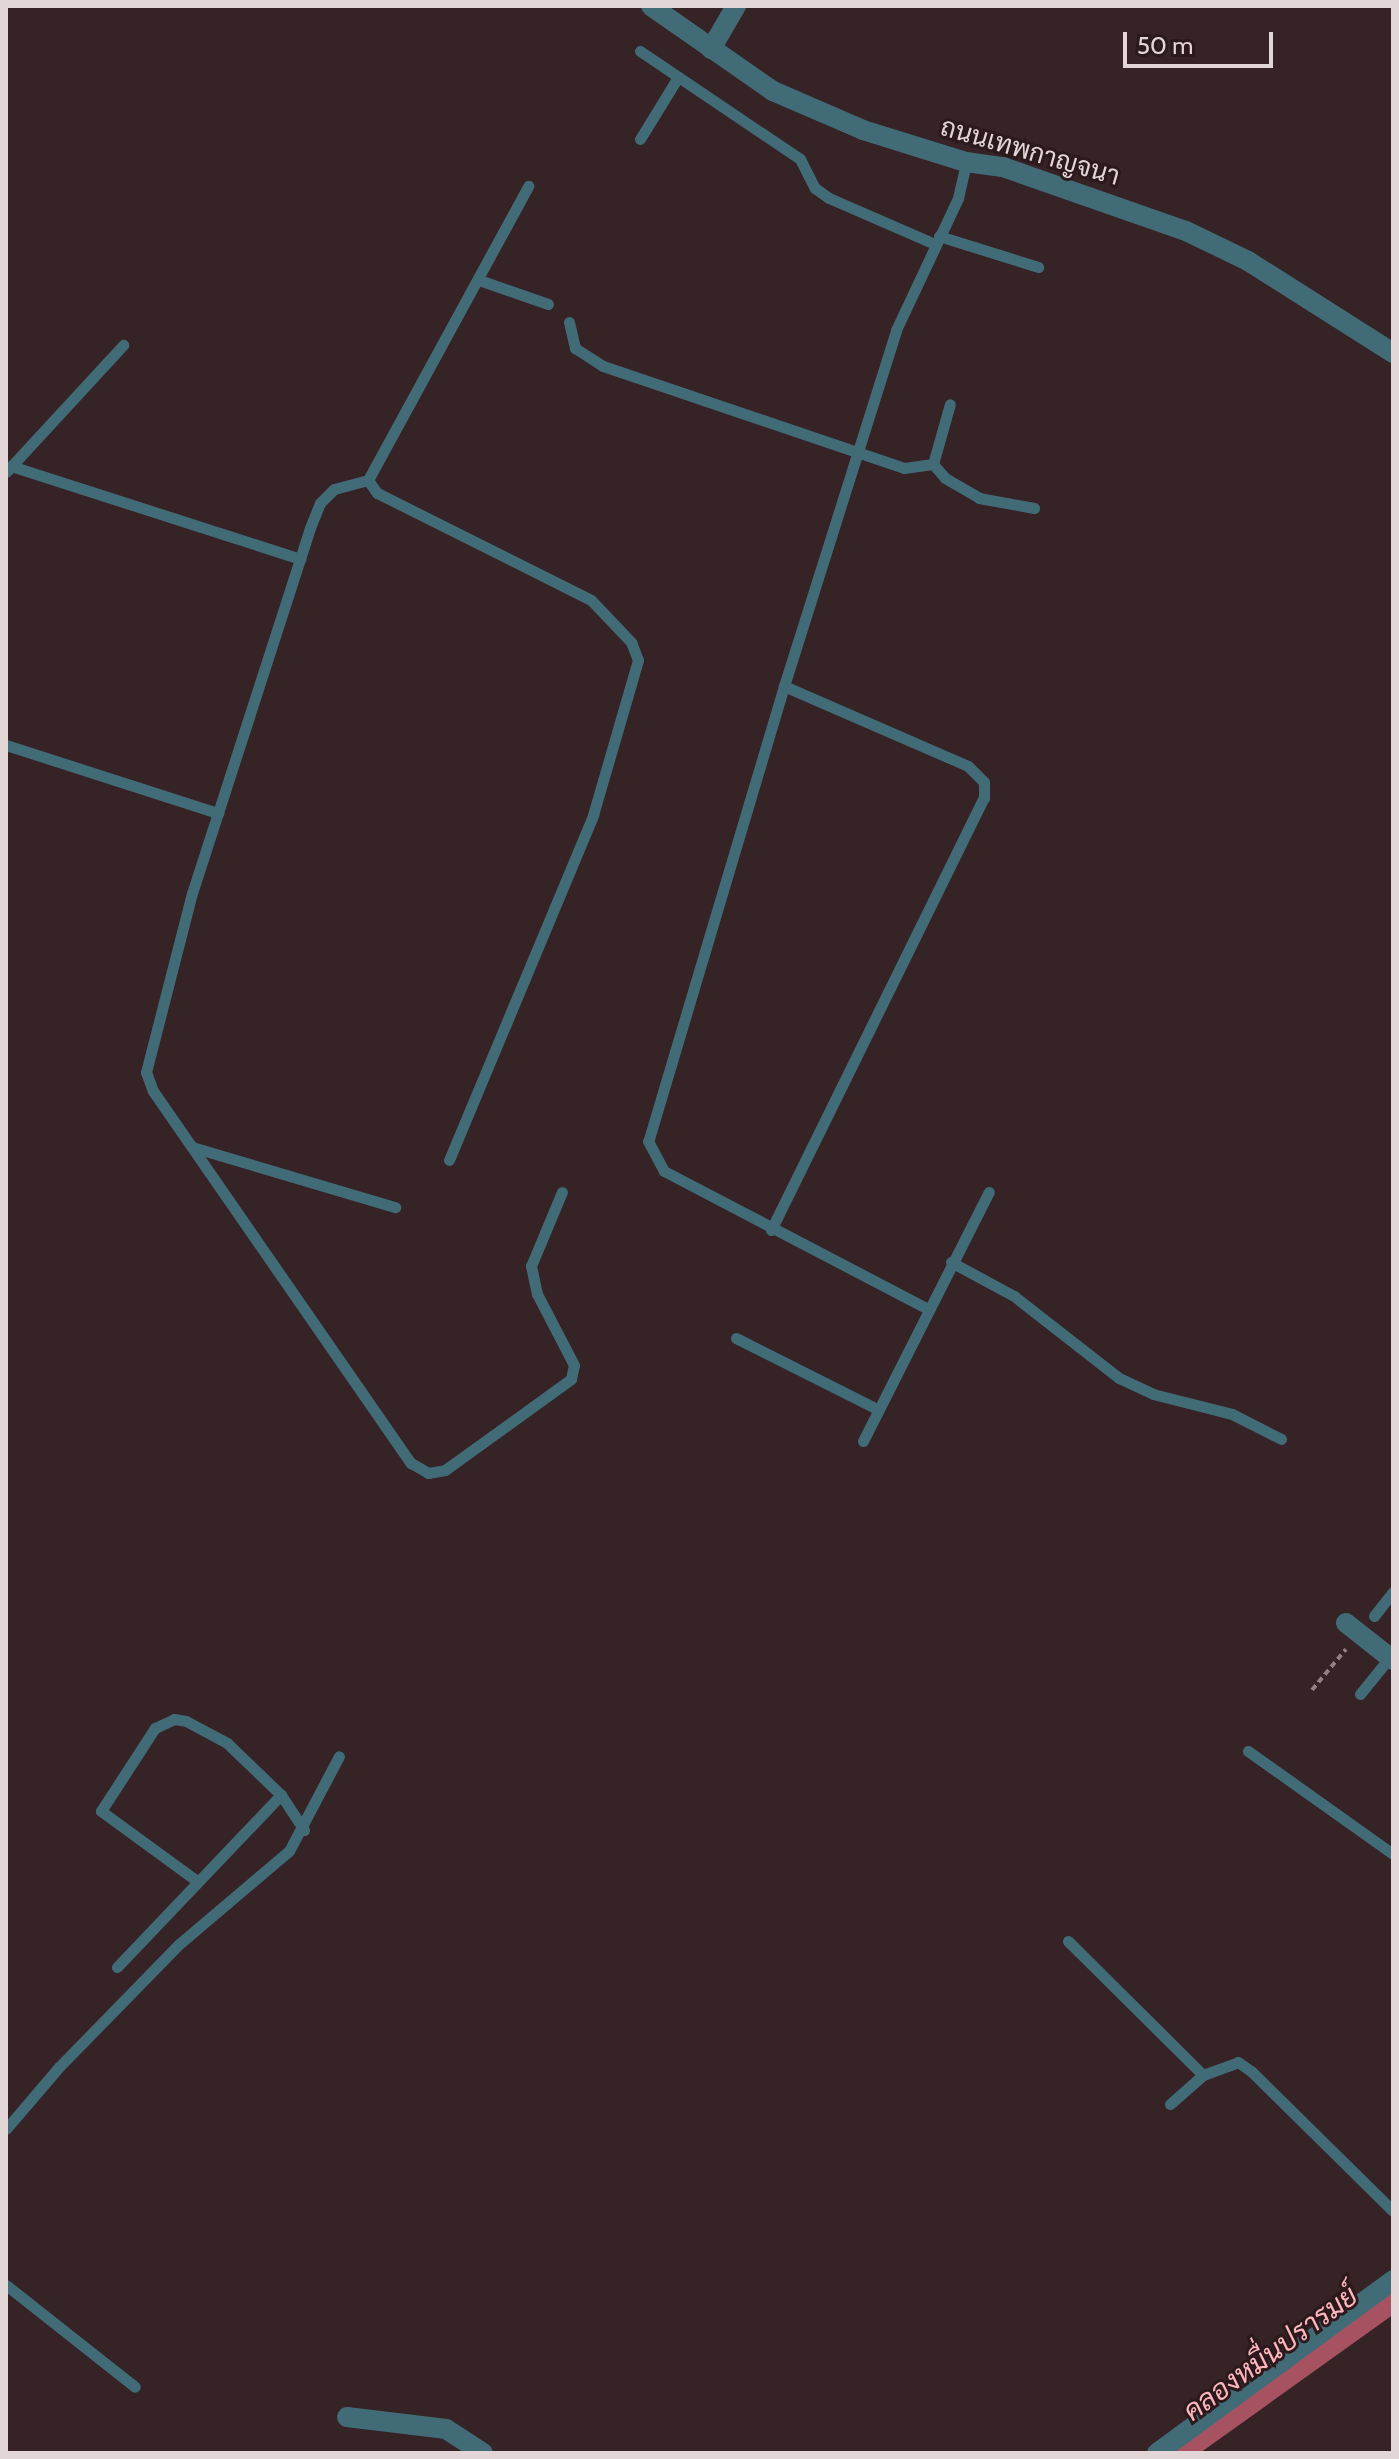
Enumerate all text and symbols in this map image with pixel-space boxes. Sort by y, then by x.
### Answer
scale bar [1127,16,1277,66]
text: 50 m [1137,31,1193,60]
street label: ถนนเทพกาญจนา [937,112,1123,192]
water label: คลองหมื่นปรารมย์ [1176,2278,1364,2428]

